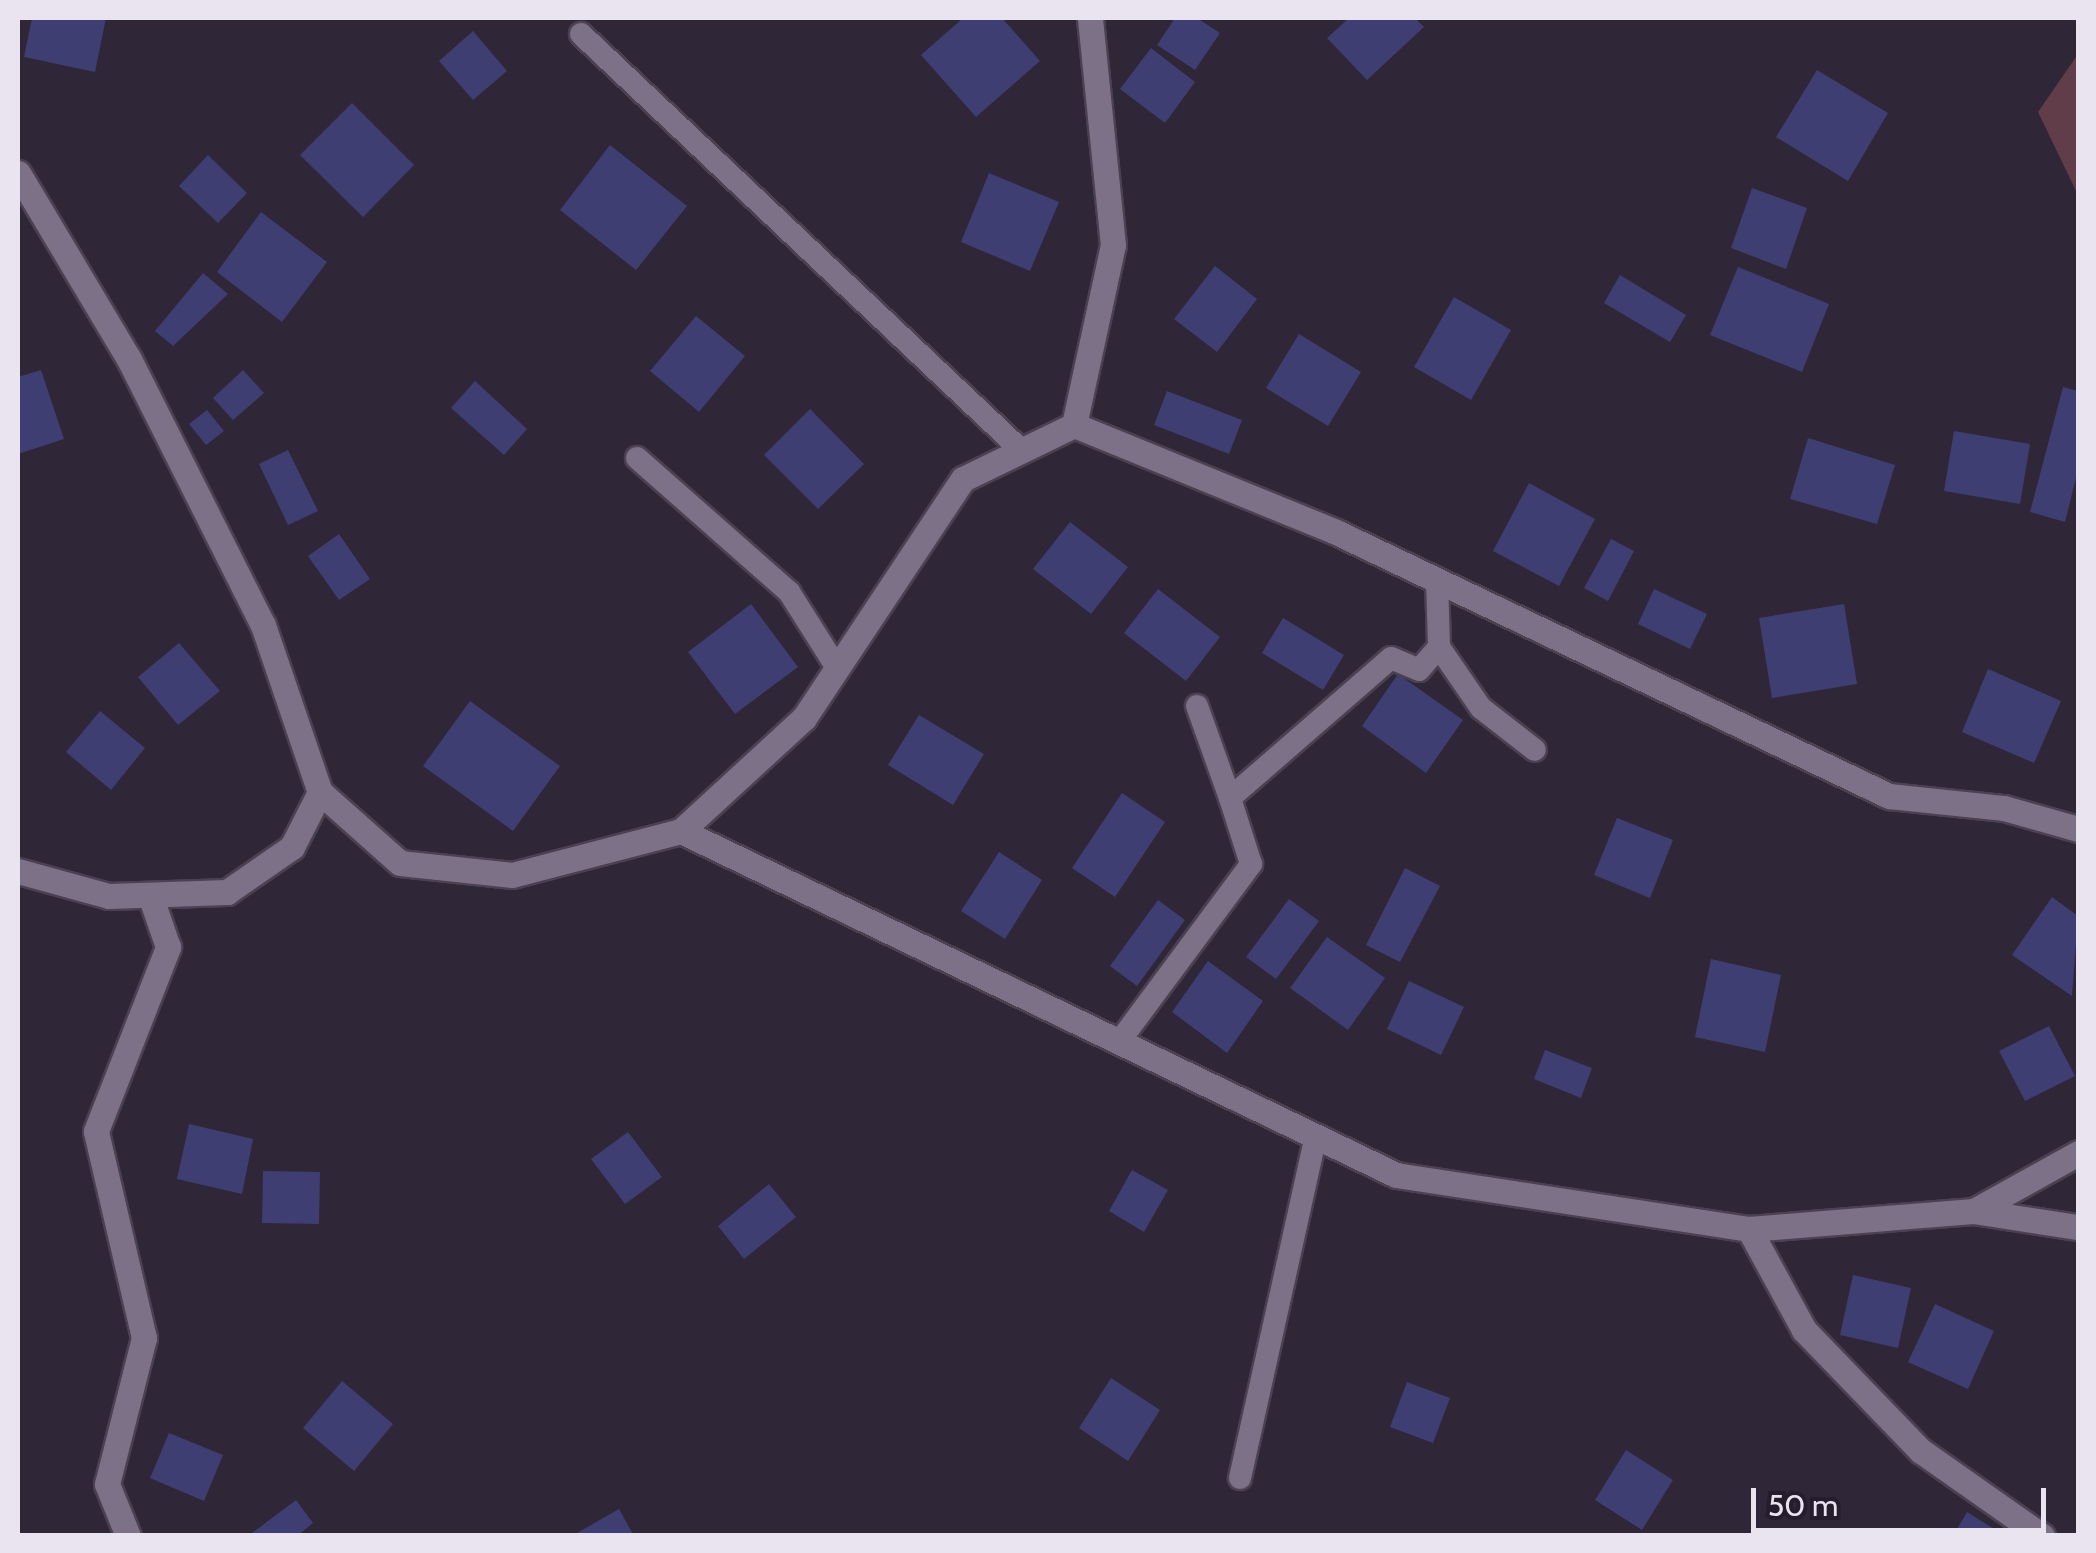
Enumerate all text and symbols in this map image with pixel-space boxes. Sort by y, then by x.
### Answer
scale bar [1756,1468,2051,1530]
text: 50 m [1768,1487,1838,1524]

